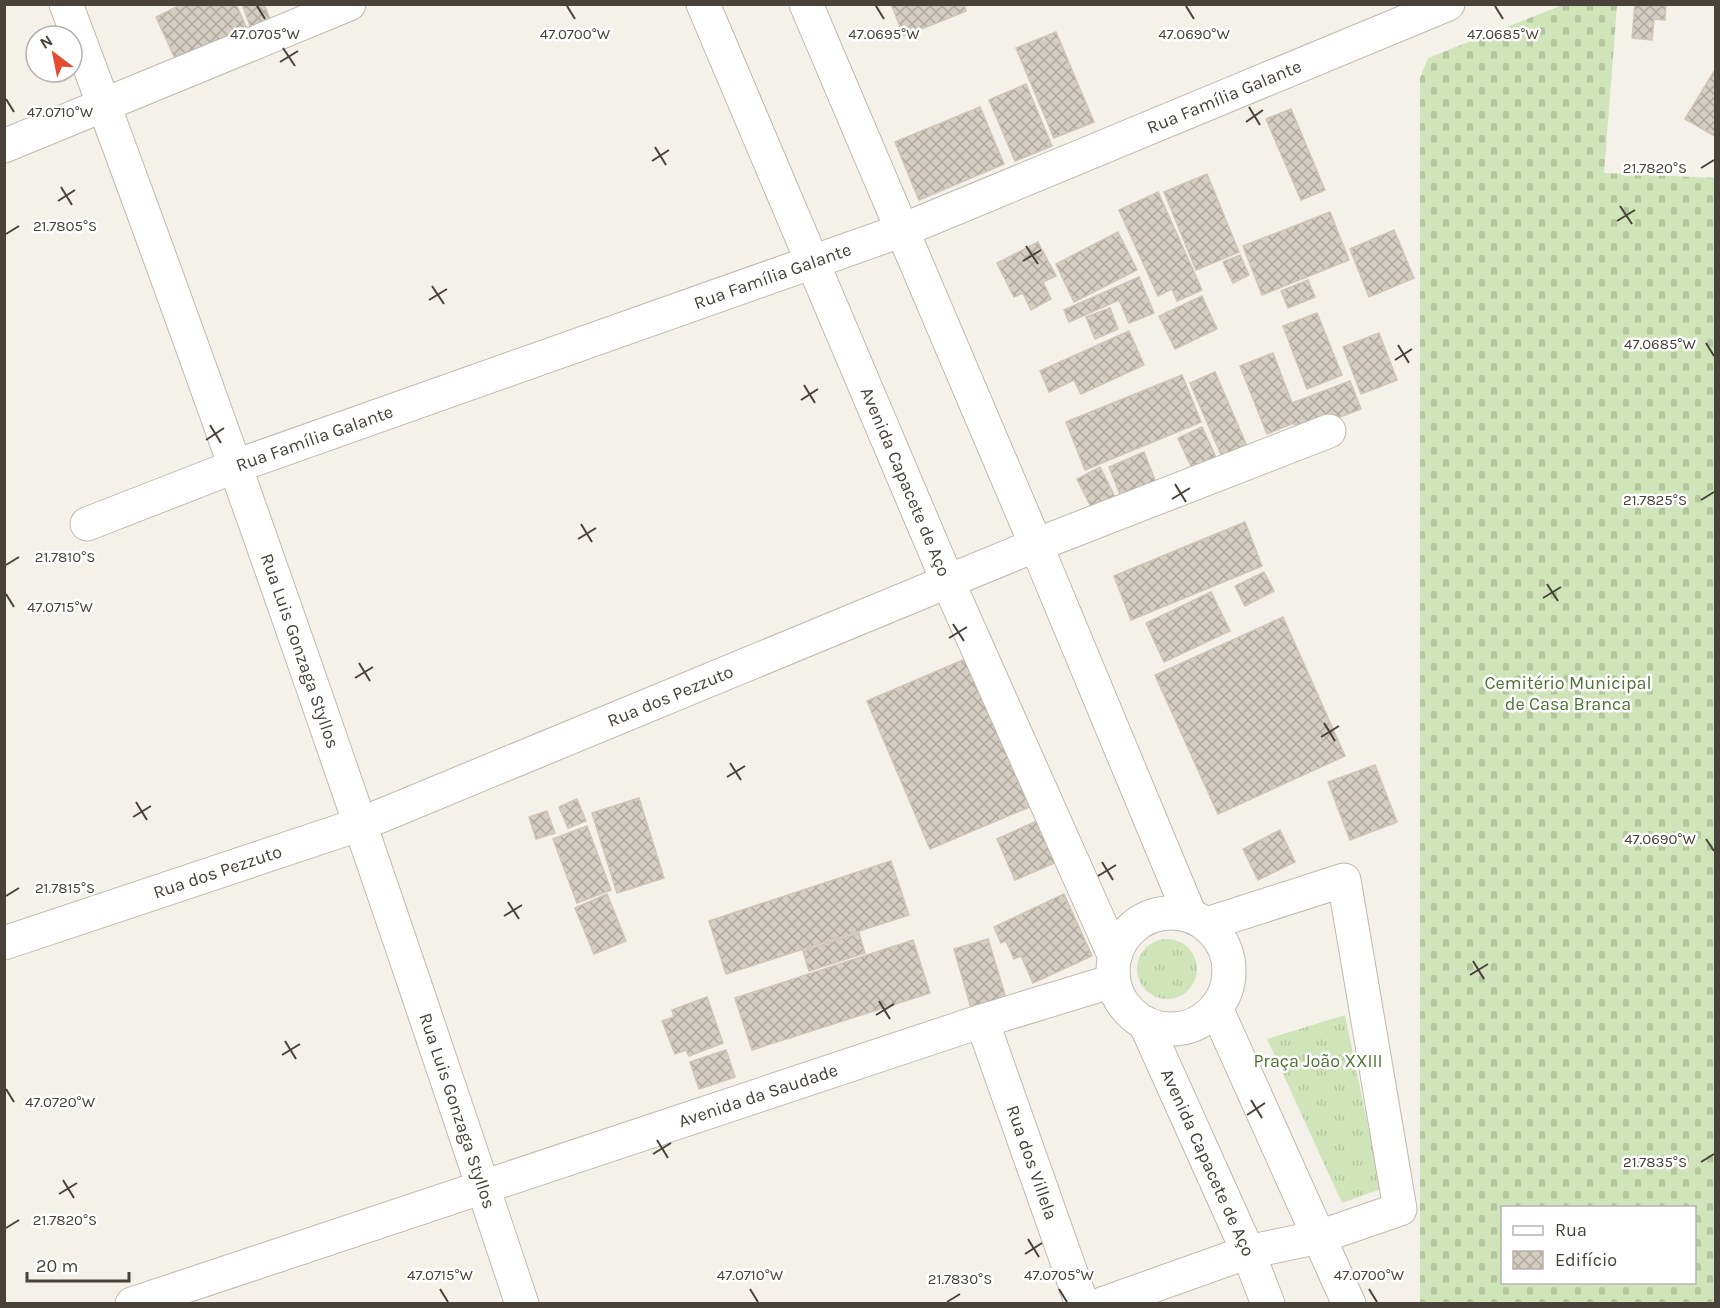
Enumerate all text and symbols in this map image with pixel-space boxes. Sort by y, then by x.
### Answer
north arrow [24,24,84,84]
text: 47.0705°W [230,25,301,43]
text: 47.0700°W [540,25,611,43]
text: 47.0695°W [848,25,920,43]
text: 47.0690°W [1158,25,1230,43]
text: 47.0685°W [1467,25,1539,43]
text: N [36,31,56,53]
street label: Rua Família Galante [1144,55,1305,139]
text: 47.0710°W [27,103,94,121]
text: 21.7820°S [1623,159,1687,177]
text: 21.7805°S [33,217,97,235]
street label: Rua Família Galante [691,238,854,314]
text: 47.0685°W [1624,335,1696,353]
street label: Avenida Capacete de Aço [856,384,955,580]
street label: Rua Família Galante [233,400,396,476]
text: 21.7825°S [1623,491,1687,509]
text: 21.7810°S [35,548,95,566]
street label: Rua Luis Gonzaga Styllos [256,550,344,751]
text: 47.0715°W [27,598,94,616]
street label: Rua dos Pezzuto [604,660,737,732]
park label: Cemitério Municipal de Casa Branca [1485,672,1651,715]
text: 47.0690°W [1624,830,1696,848]
street label: Rua dos Pezzuto [150,840,285,904]
text: 21.7815°S [35,879,95,897]
street label: Rua Luis Gonzaga Styllos [414,1010,500,1212]
park label: Praça João XXIII [1253,1050,1383,1072]
street label: Avenida da Saudade [676,1059,841,1132]
street label: Avenida Capacete de Aço [1156,1065,1259,1260]
text: 47.0720°W [25,1093,96,1111]
street label: Rua dos Villela [1002,1102,1062,1223]
text: 21.7835°S [1623,1153,1687,1171]
legend [1501,1206,1696,1284]
text: 21.7820°S [33,1211,97,1229]
text: Rua [1555,1219,1587,1241]
scale bar [27,1245,129,1283]
text: Edifício [1555,1249,1617,1271]
text: 20 m [36,1255,78,1277]
text: 47.0715°W [407,1266,474,1284]
text: 47.0710°W [717,1266,784,1284]
text: 47.0705°W [1024,1266,1095,1284]
text: 47.0700°W [1334,1266,1405,1284]
text: 21.7830°S [928,1270,992,1288]

